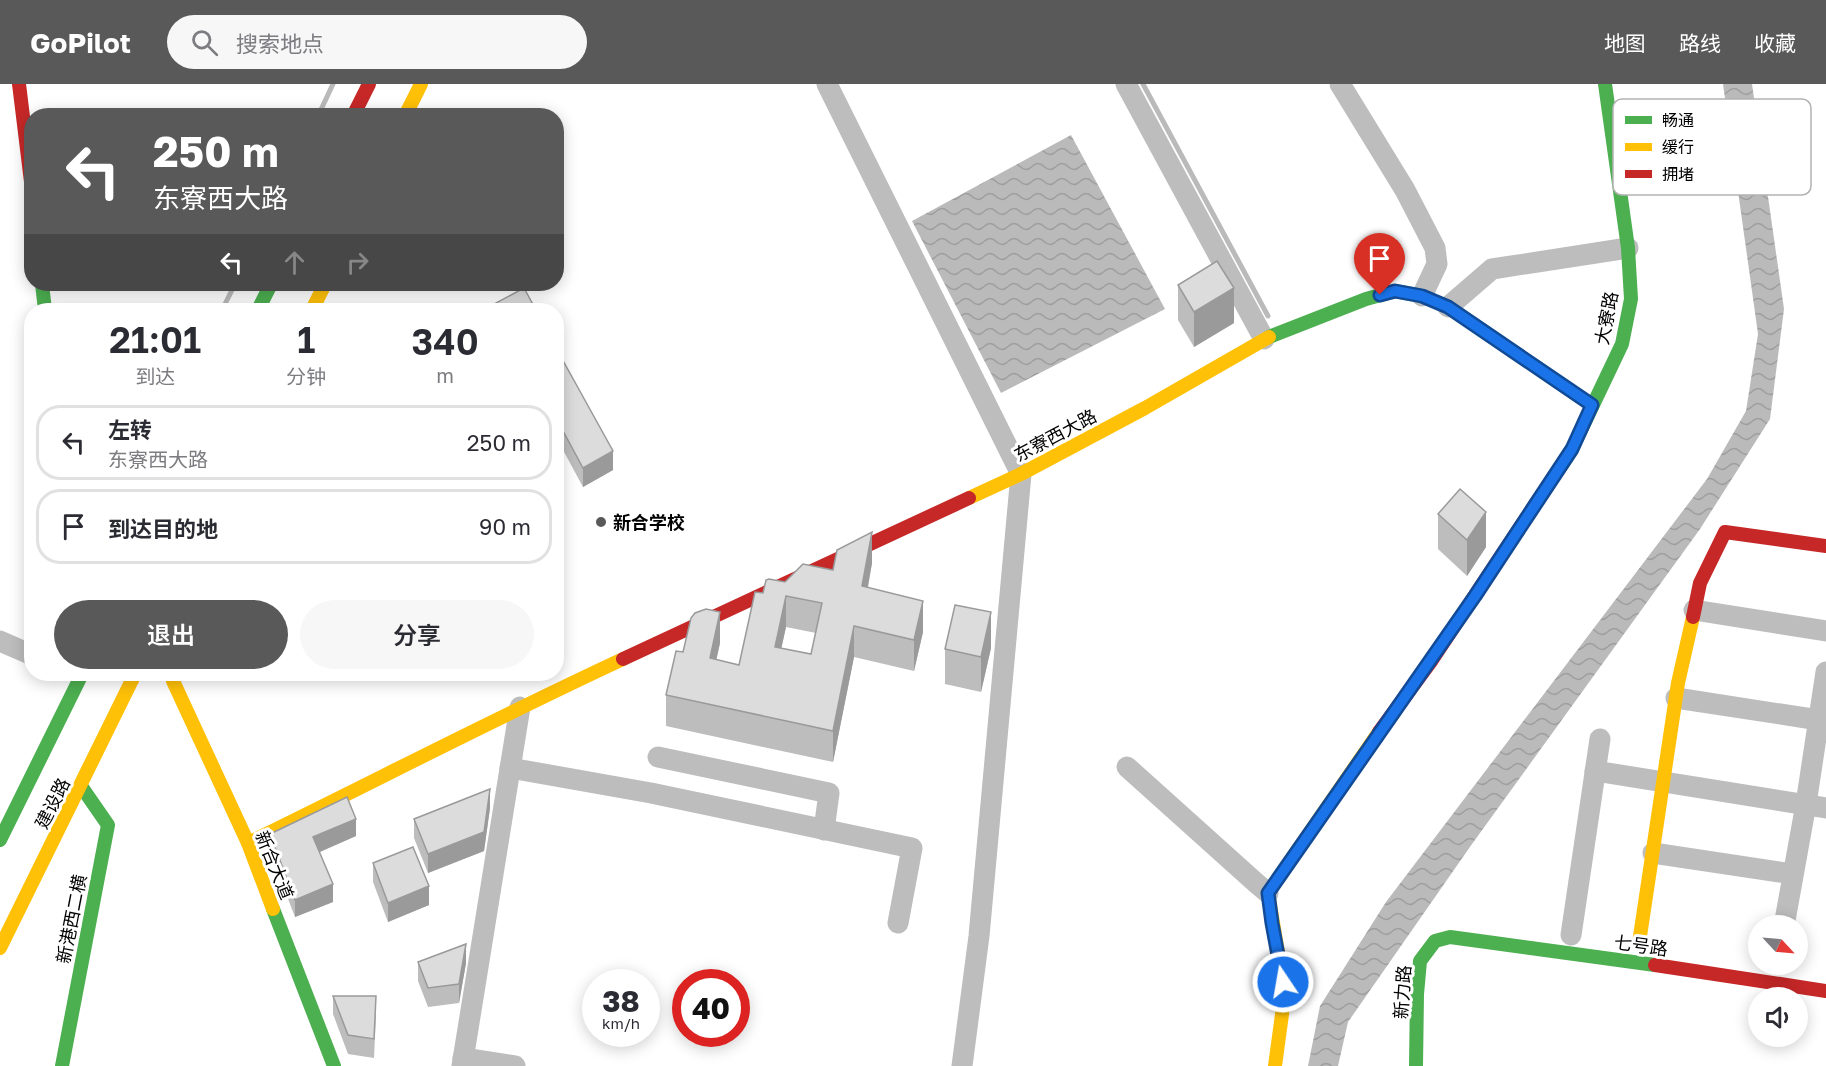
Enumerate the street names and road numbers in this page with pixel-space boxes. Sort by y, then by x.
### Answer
street label: 大寮路 [1590,289,1622,347]
street label: 东寮西大路 [1010,404,1100,466]
street label: 建设路 [30,774,74,832]
street label: 新合大道 [251,828,299,902]
street label: 新港西二横 [52,873,90,965]
street label: 七号路 [1613,930,1669,960]
street label: 新力路 [1389,964,1415,1020]

